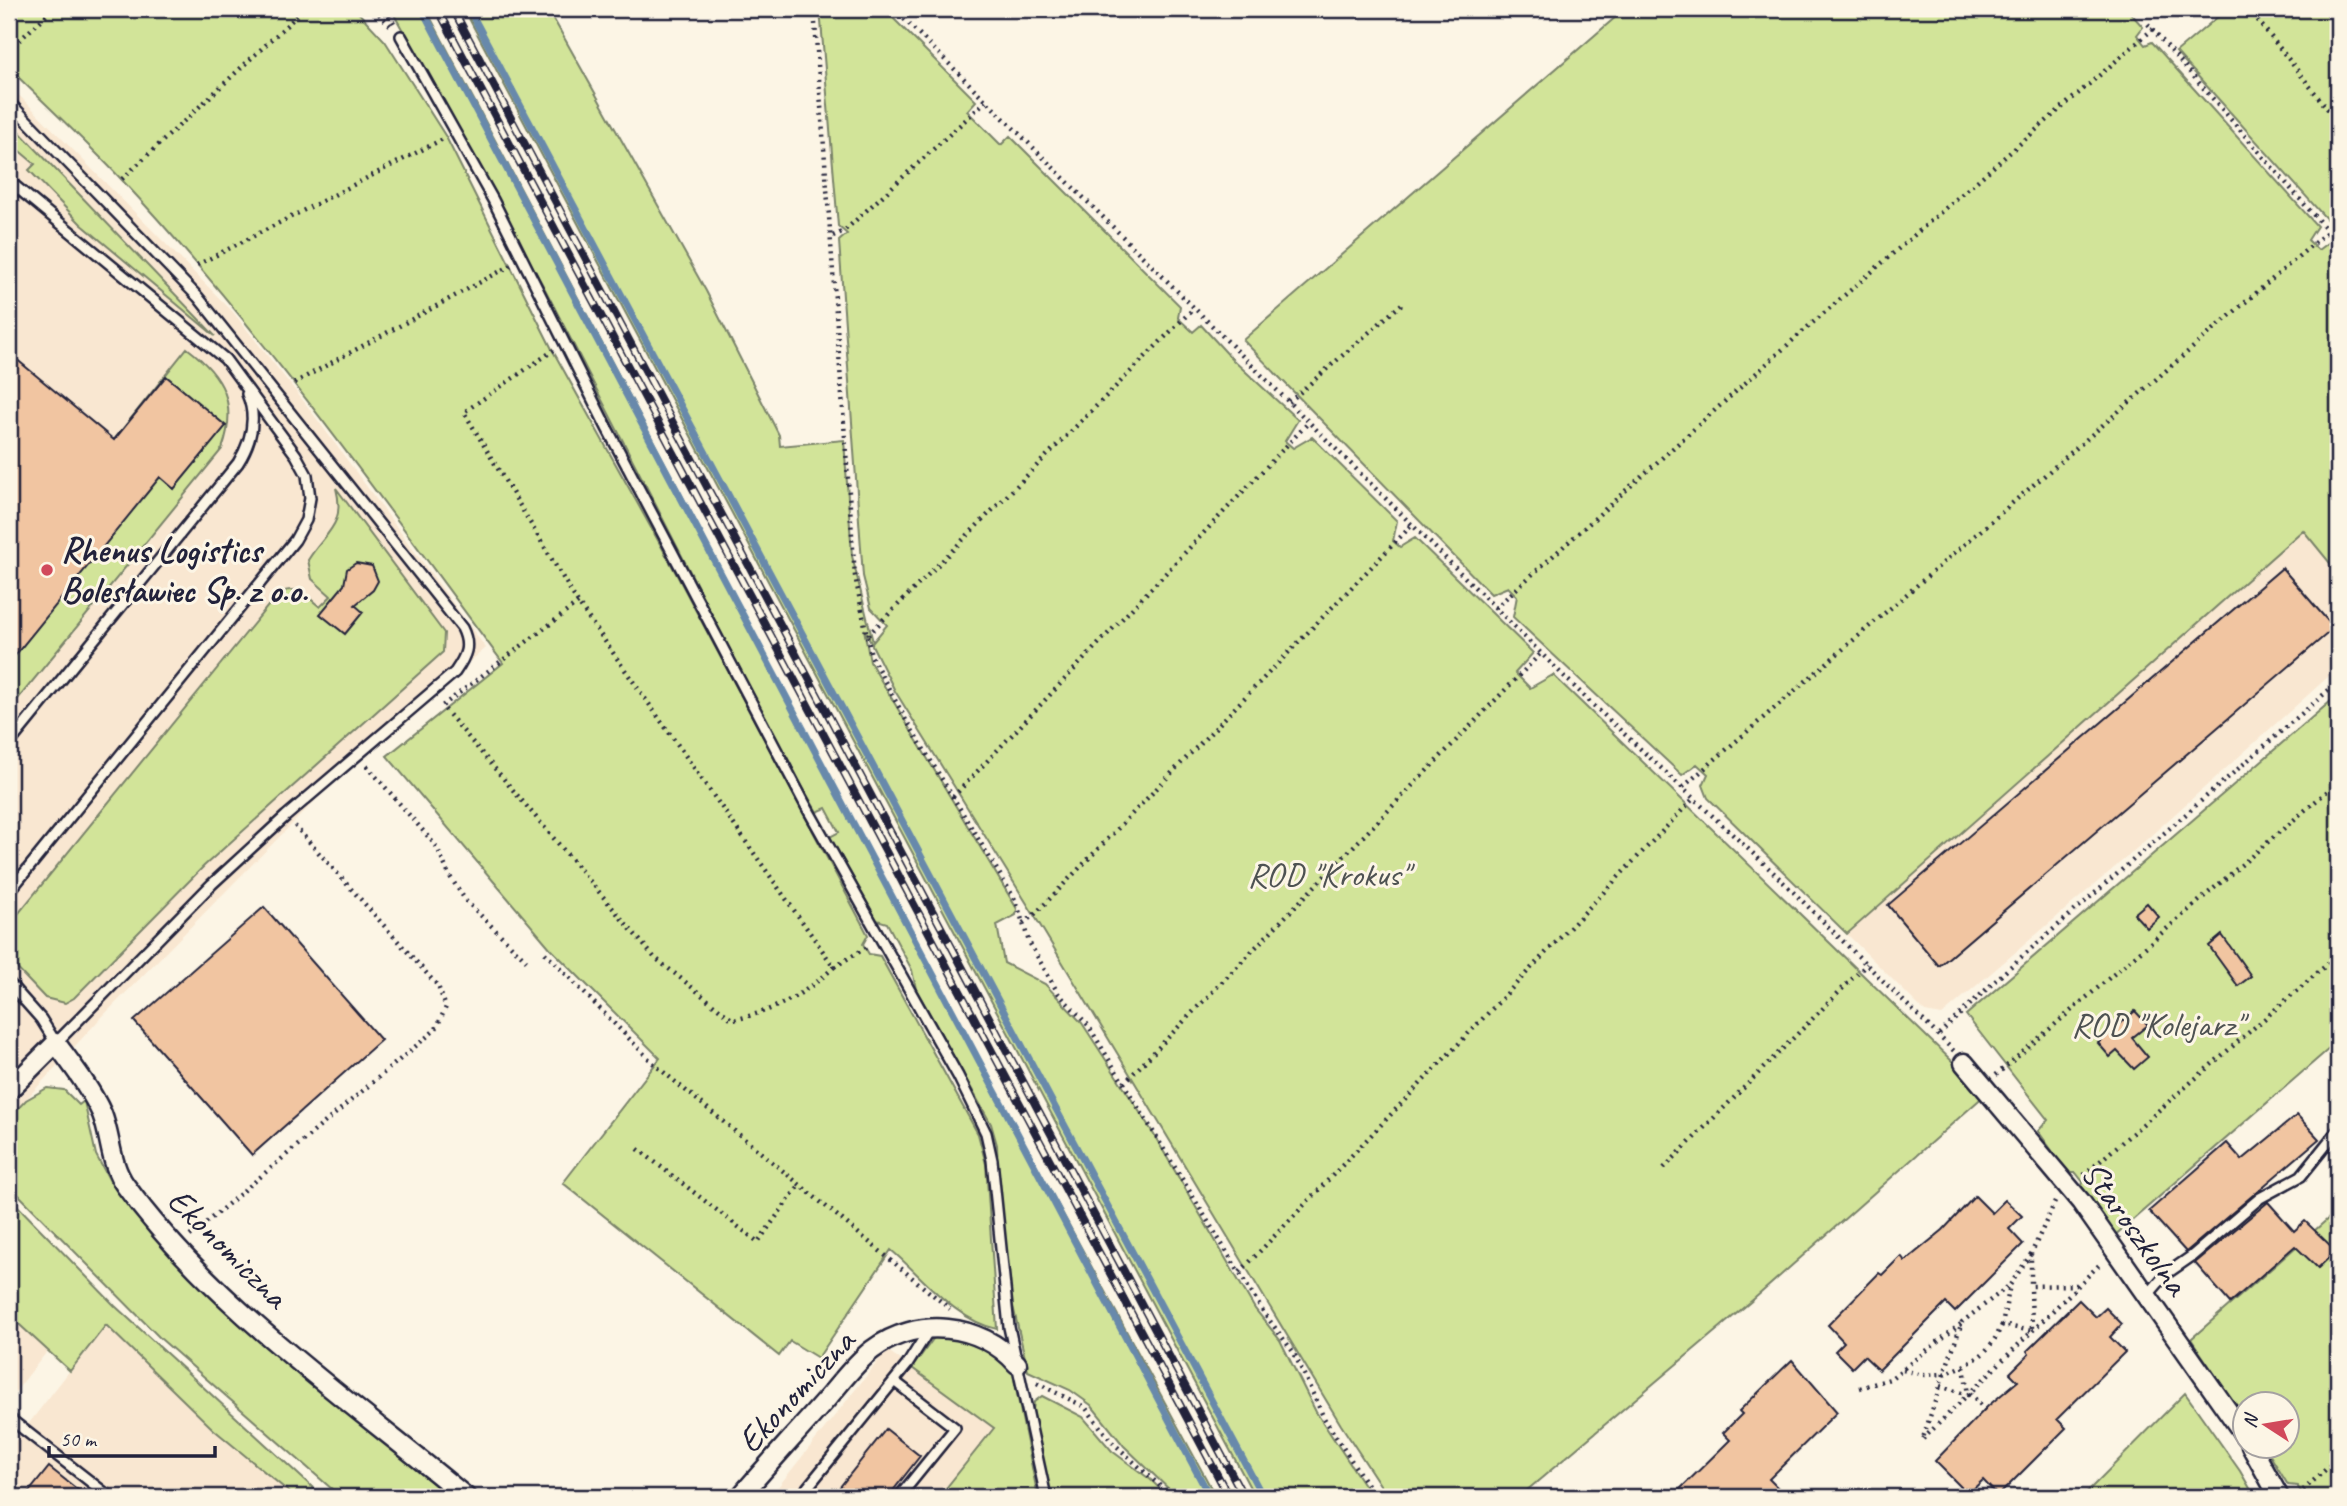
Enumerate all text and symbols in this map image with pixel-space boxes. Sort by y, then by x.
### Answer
place label: Rhenus Logistics Bolesławiec Sp. z o.o. [61,528,309,613]
marker: Rhenus Logistics Bolesławiec Sp. z o.o. [39,562,55,578]
park label: ROD "Krokus" [1247,852,1415,897]
park label: ROD "Kolejarz" [2071,1002,2249,1047]
street label: Staroszkolna [2071,1152,2200,1306]
street label: Ekonomiczna [158,1178,300,1320]
street label: Ekonomiczna [727,1318,866,1462]
north arrow [2232,1390,2302,1460]
text: N [2237,1410,2264,1430]
scale bar [49,1415,215,1459]
text: 50 m [60,1426,98,1452]

